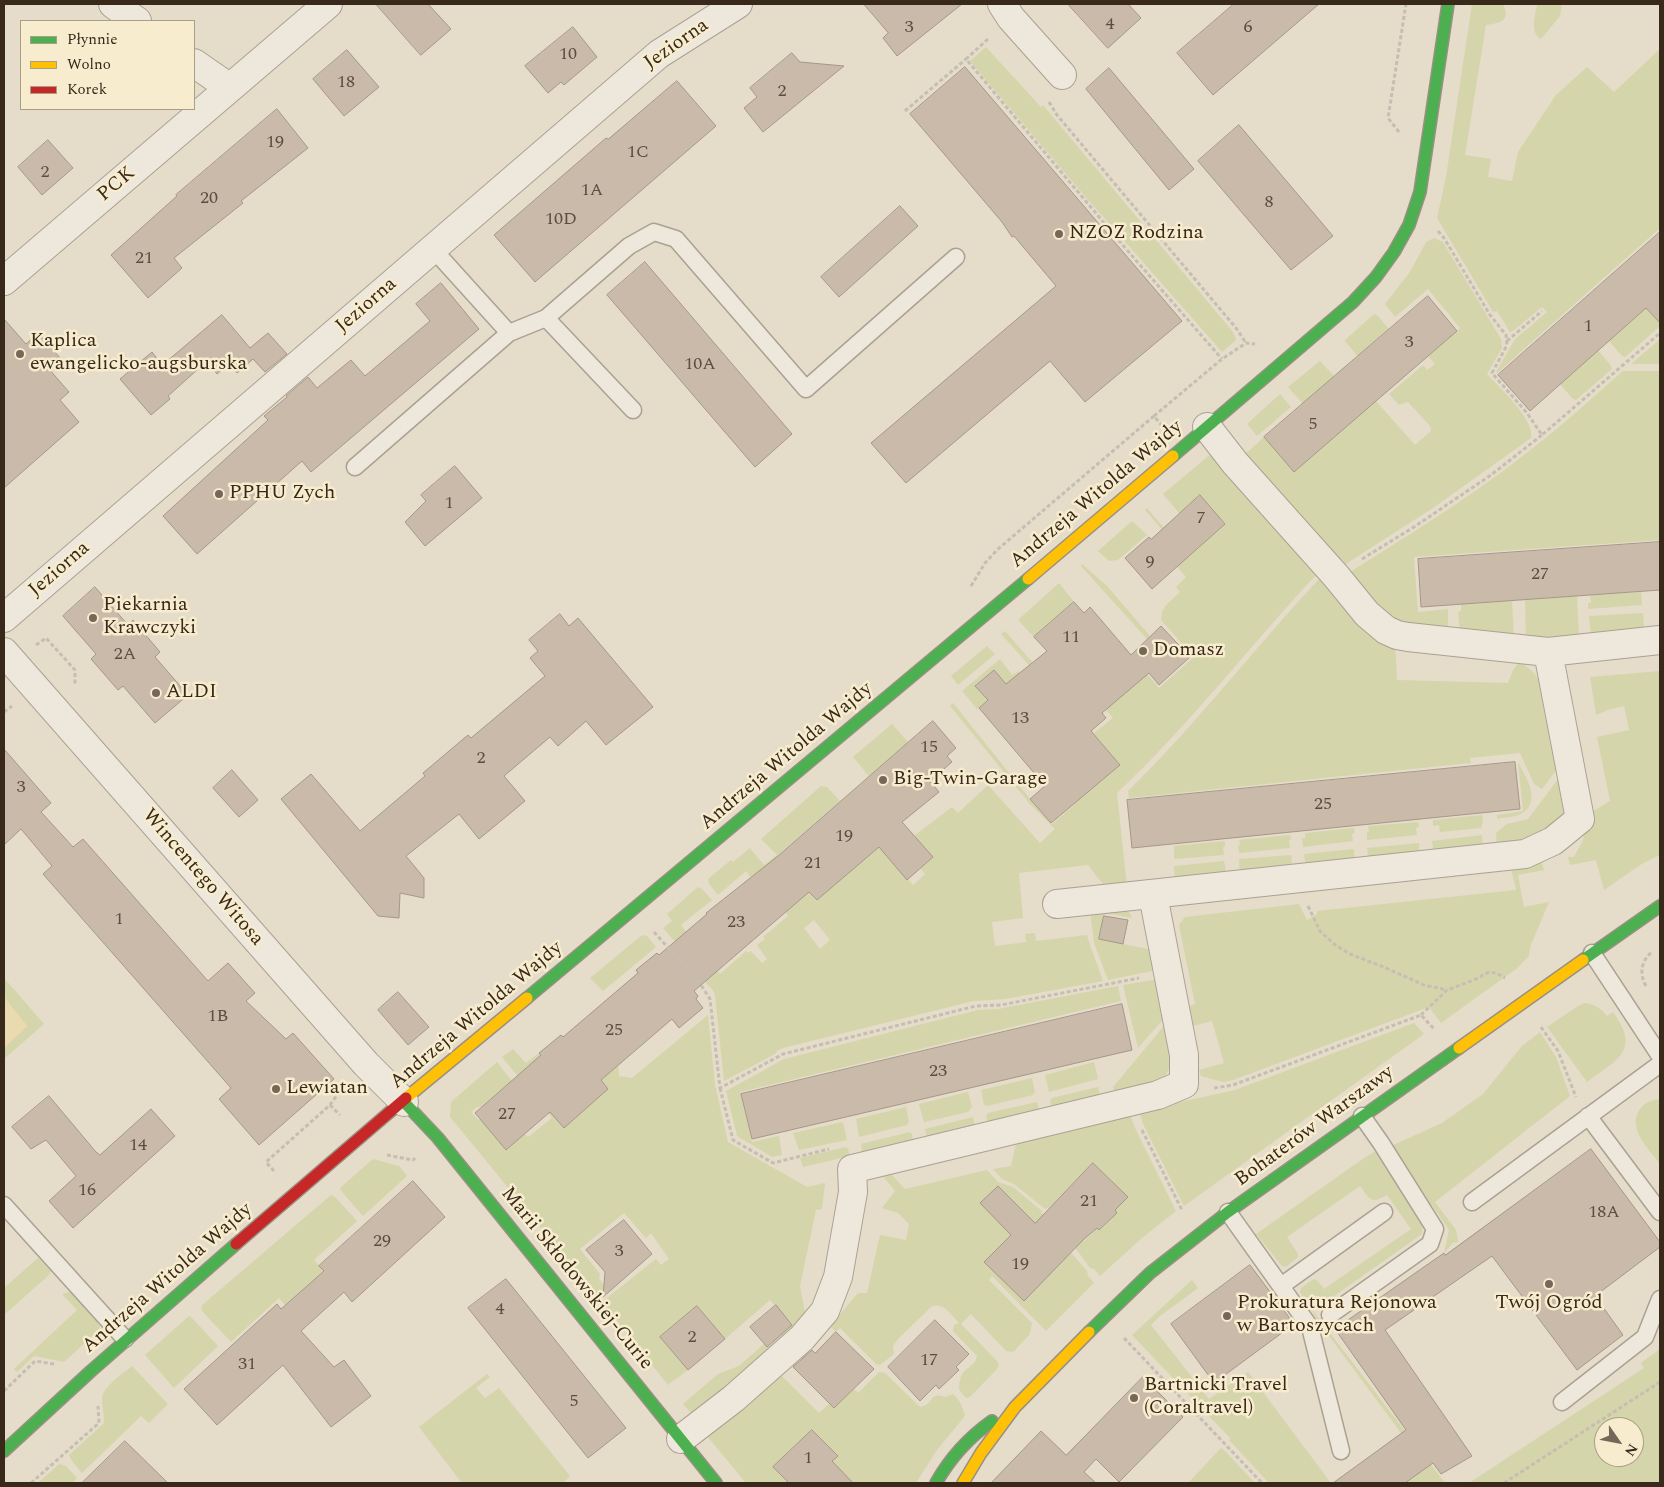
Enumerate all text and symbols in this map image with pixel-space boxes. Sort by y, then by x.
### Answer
street label: Jeziorna [640,14,714,76]
house number: 4 [1106,14,1114,36]
house number: 3 [905,17,913,39]
house number: 6 [1244,17,1252,39]
legend [20,20,195,110]
text: Płynnie [67,28,118,51]
house number: 10 [559,44,577,66]
text: Wolno [67,53,111,76]
house number: 18 [337,72,355,94]
text: Korek [67,78,107,101]
house number: 2 [778,81,786,103]
house number: 19 [266,132,284,154]
house number: 1C [627,142,649,164]
house number: 2 [41,162,49,184]
street label: PCK [93,162,141,208]
house number: 1A [581,180,603,202]
house number: 20 [200,188,218,210]
house number: 8 [1265,192,1273,214]
house number: 10D [545,209,577,231]
place label: NZOZ Rodzina [1069,222,1203,246]
marker: NZOZ Rodzina [1053,228,1065,240]
house number: 21 [135,248,153,270]
street label: Jeziorna [332,273,402,339]
house number: 1 [1584,316,1592,338]
place label: Kaplica ewangelicko-augsburska [30,330,247,377]
house number: 3 [1405,332,1413,354]
marker: Kaplica ewangelicko-augsburska [14,348,26,360]
house number: 10A [684,354,716,376]
house number: 5 [1309,414,1317,436]
street label: Andrzeja Witolda Wajdy [1006,416,1188,574]
place label: PPHU Zych [229,482,335,506]
marker: PPHU Zych [213,488,225,500]
house number: 1 [445,493,453,515]
house number: 7 [1197,508,1205,530]
street label: Jeziorna [25,537,95,603]
house number: 9 [1146,552,1154,574]
house number: 27 [1531,564,1549,586]
place label: Piekarnia Krawczyki [103,594,196,641]
marker: Piekarnia Krawczyki [87,612,99,624]
house number: 11 [1062,627,1080,649]
place label: Domasz [1153,639,1224,663]
house number: 2A [114,644,136,666]
marker: Domasz [1137,645,1149,657]
street label: Andrzeja Witolda Wajdy [696,678,878,836]
place label: ALDI [166,681,217,705]
marker: ALDI [150,687,162,699]
house number: 13 [1011,708,1029,730]
house number: 15 [920,737,938,759]
house number: 2 [477,748,485,770]
place label: Big-Twin-Garage [893,768,1047,792]
marker: Big-Twin-Garage [877,774,889,786]
house number: 3 [17,777,25,799]
house number: 25 [1314,794,1332,816]
street label: Wincentego Witosa [136,805,268,951]
house number: 19 [835,826,853,848]
house number: 21 [804,853,822,875]
house number: 1 [115,909,123,931]
house number: 23 [727,912,745,934]
street label: Andrzeja Witolda Wajdy [386,937,568,1095]
house number: 1B [208,1006,228,1028]
house number: 25 [605,1020,623,1042]
house number: 23 [929,1061,947,1083]
street label: Bohaterów Warszawy [1231,1061,1399,1193]
place label: Lewiatan [286,1077,368,1101]
marker: Lewiatan [270,1083,282,1095]
house number: 27 [498,1104,516,1126]
house number: 14 [129,1135,147,1157]
house number: 16 [78,1180,96,1202]
street label: Marii Skłodowskiej-Curie [495,1183,657,1375]
house number: 21 [1080,1191,1098,1213]
street label: Andrzeja Witolda Wajdy [78,1199,258,1359]
house number: 18A [1588,1202,1620,1224]
house number: 29 [373,1231,391,1253]
house number: 3 [615,1241,623,1263]
house number: 19 [1011,1254,1029,1276]
marker: Twój Ogród [1543,1278,1555,1290]
place label: Prokuratura Rejonowa w Bartoszycach [1237,1292,1437,1339]
place label: Twój Ogród [1495,1292,1603,1316]
house number: 4 [496,1299,504,1321]
marker: Prokuratura Rejonowa w Bartoszycach [1221,1310,1233,1322]
house number: 2 [688,1327,696,1349]
house number: 17 [920,1350,938,1372]
house number: 31 [238,1354,256,1376]
place label: Bartnicki Travel (Coraltravel) [1144,1374,1288,1421]
house number: 5 [570,1391,578,1413]
marker: Bartnicki Travel (Coraltravel) [1128,1392,1140,1404]
north arrow [1594,1417,1644,1467]
text: N [1619,1439,1643,1460]
house number: 1 [804,1448,812,1470]

